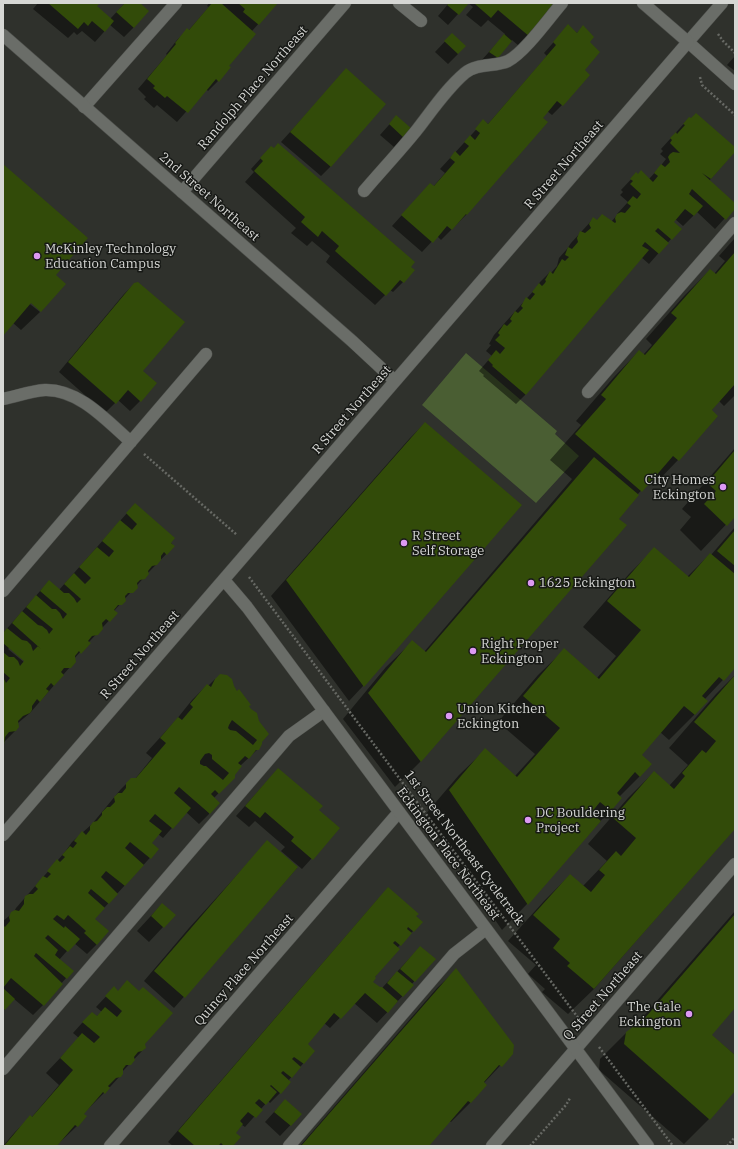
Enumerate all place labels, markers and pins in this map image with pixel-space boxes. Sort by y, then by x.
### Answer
place label: McKinley Technology Education Campus [45,241,176,272]
marker: McKinley Technology Education Campus [32,251,42,261]
place label: City Homes Eckington [645,472,715,503]
marker: City Homes Eckington [718,482,728,492]
place label: R Street Self Storage [412,528,484,559]
marker: R Street Self Storage [399,538,409,548]
place label: 1625 Eckington [539,575,635,591]
marker: 1625 Eckington [526,578,536,588]
place label: Right Proper Eckington [481,636,559,667]
marker: Right Proper Eckington [468,646,478,656]
place label: Union Kitchen Eckington [457,701,546,732]
marker: Union Kitchen Eckington [444,711,454,721]
place label: DC Bouldering Project [536,805,625,836]
marker: DC Bouldering Project [523,815,533,825]
place label: The Gale Eckington [619,999,681,1030]
marker: The Gale Eckington [684,1009,694,1019]

